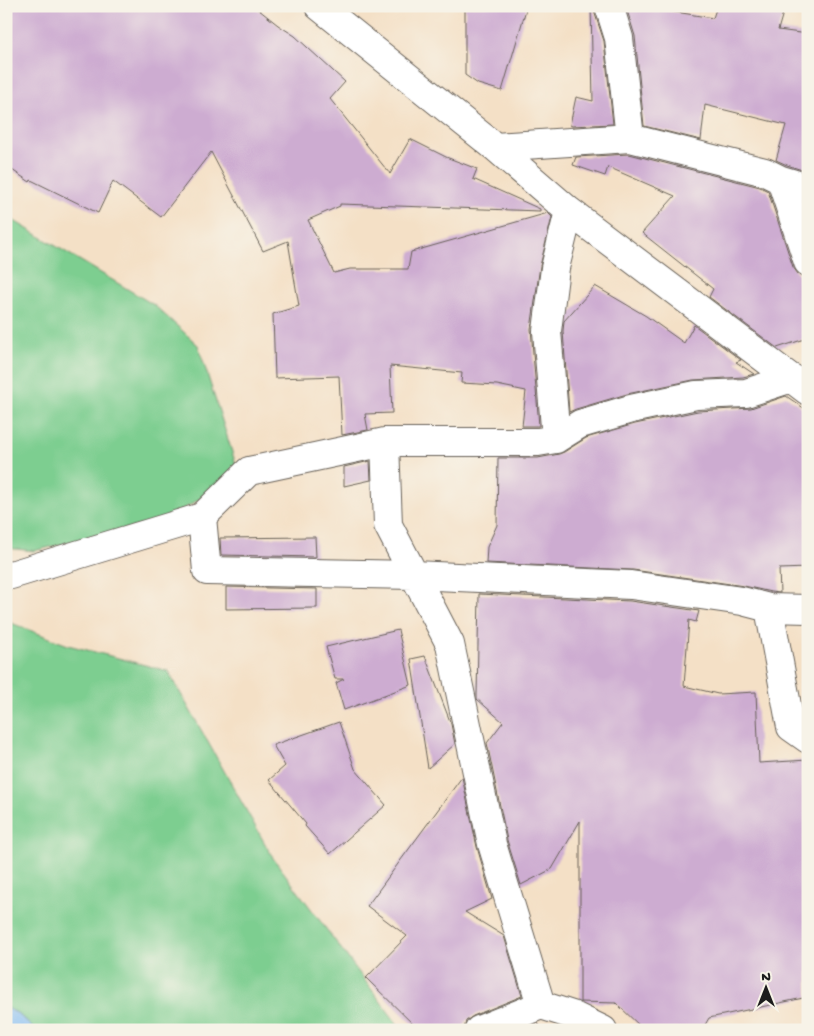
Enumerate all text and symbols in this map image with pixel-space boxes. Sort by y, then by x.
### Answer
north arrow [742,964,792,1014]
text: N [761,969,771,986]

